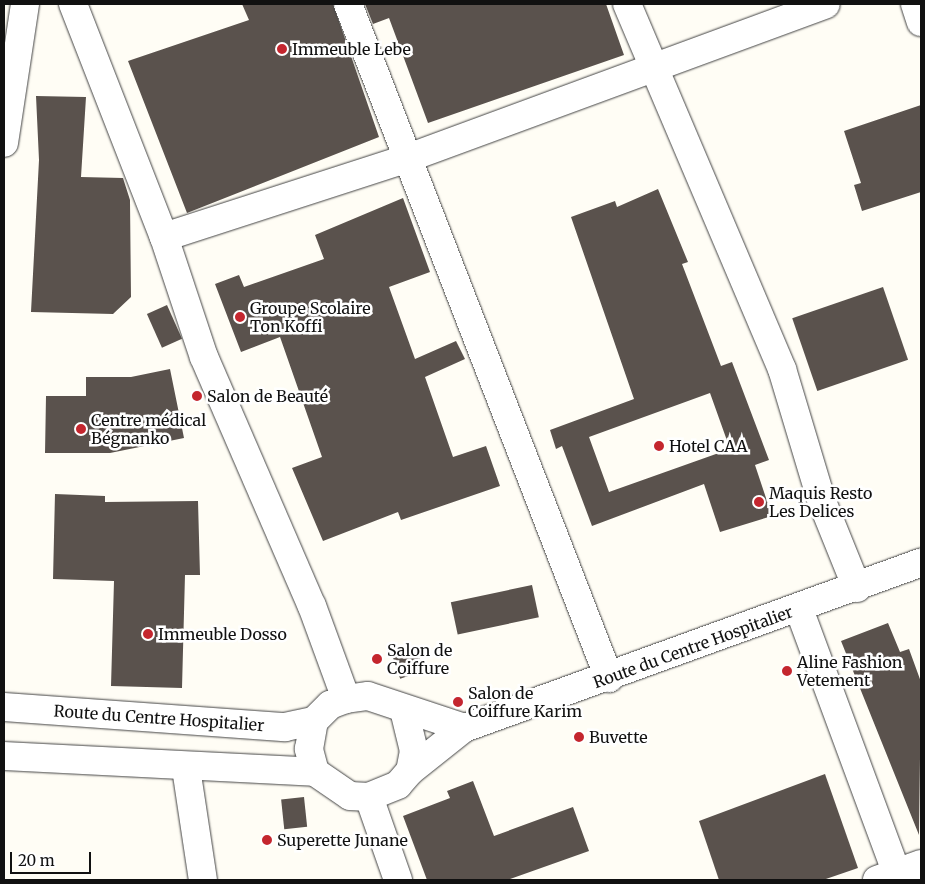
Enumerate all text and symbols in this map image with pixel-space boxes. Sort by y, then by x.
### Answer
place label: Immeuble Lebe [292,39,411,59]
marker: Immeuble Lebe [276,43,288,55]
place label: Groupe Scolaire Ton Koffi [250,298,371,336]
marker: Groupe Scolaire Ton Koffi [234,311,246,323]
place label: Salon de Beauté [207,386,328,406]
marker: Salon de Beauté [191,390,203,402]
place label: Centre médical Bégnanko [91,410,206,448]
marker: Centre médical Bégnanko [75,423,87,435]
place label: Hotel CAA [669,436,748,456]
marker: Hotel CAA [653,440,665,452]
place label: Maquis Resto Les Delices [769,483,872,521]
marker: Maquis Resto Les Delices [753,496,765,508]
street label: Route du Centre Hospitalier [591,602,795,692]
place label: Immeuble Dosso [158,624,287,644]
marker: Immeuble Dosso [142,628,154,640]
place label: Salon de Coiffure [387,640,452,678]
place label: Aline Fashion Vetement [797,652,902,690]
marker: Salon de Coiffure [371,653,383,665]
marker: Aline Fashion Vetement [781,665,793,677]
place label: Salon de Coiffure Karim [468,683,582,721]
marker: Salon de Coiffure Karim [452,696,464,708]
street label: Route du Centre Hospitalier [53,701,265,735]
place label: Buvette [589,727,648,747]
marker: Buvette [573,731,585,743]
place label: Superette Junane [277,830,408,850]
marker: Superette Junane [261,834,273,846]
scale bar [12,842,94,874]
text: 20 m [18,851,55,870]

